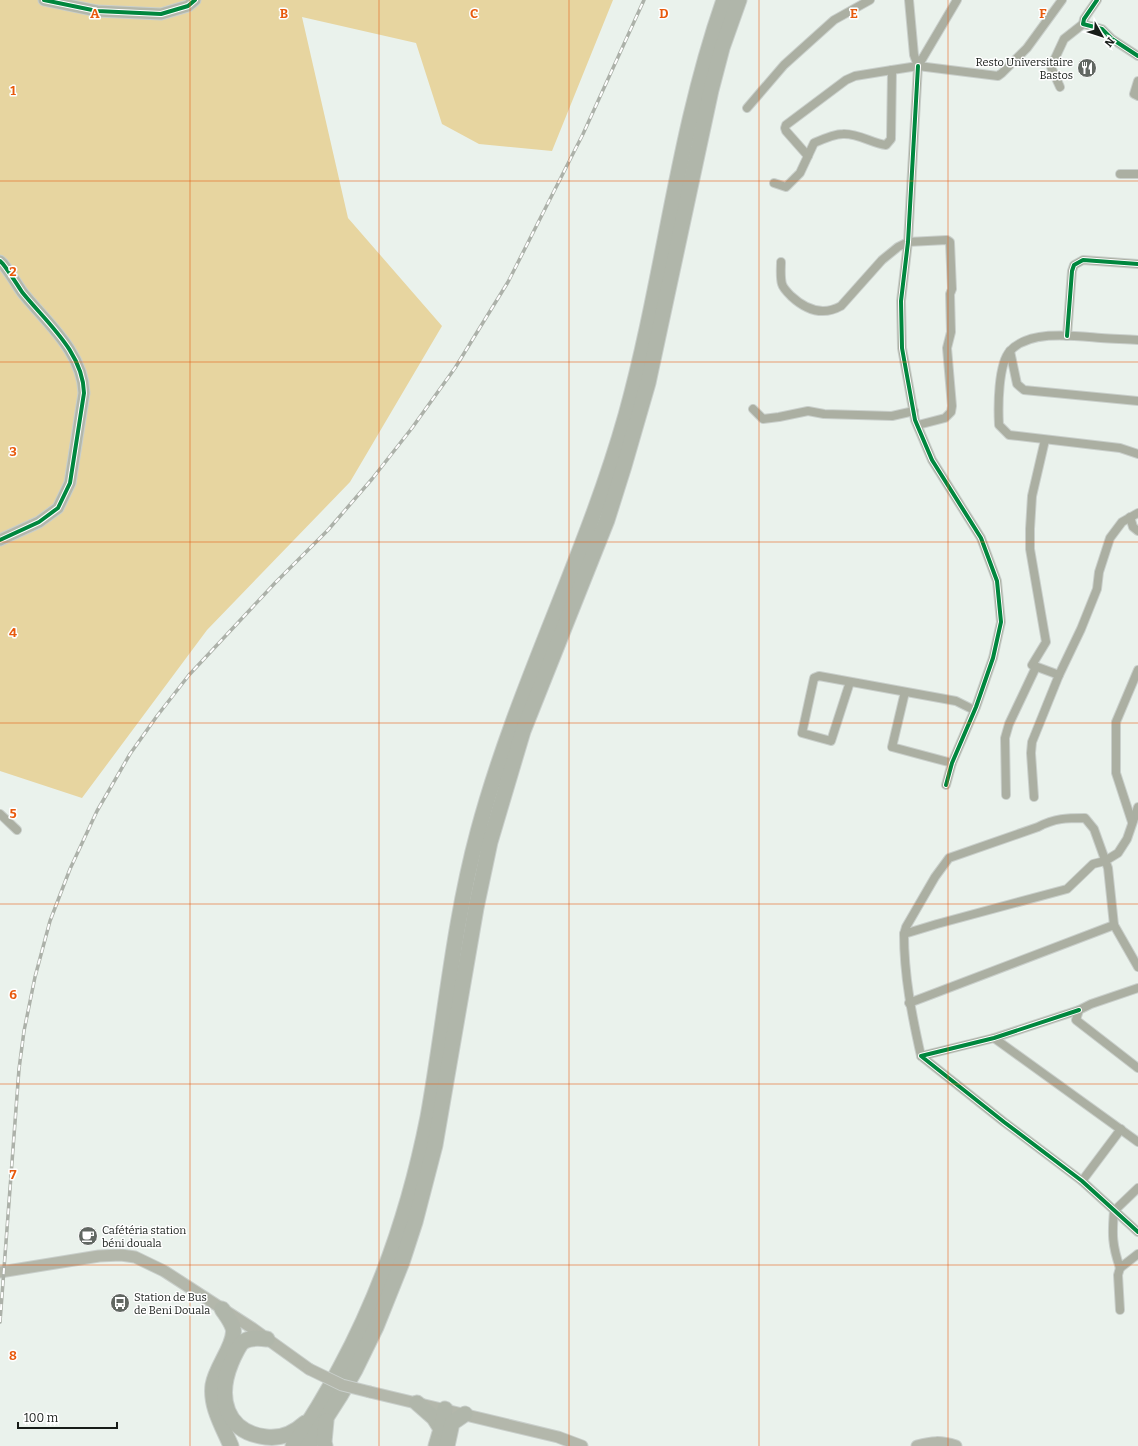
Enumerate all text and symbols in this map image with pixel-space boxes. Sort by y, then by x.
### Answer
text: A [90,6,100,21]
text: B [280,6,288,21]
text: C [470,6,478,21]
text: D [659,6,669,21]
text: E [850,6,858,21]
text: F [1039,6,1047,21]
north arrow [1082,16,1122,56]
text: N [1101,35,1117,50]
place label: Resto Universitaire Bastos [975,56,1073,82]
restaurant icon: Resto Universitaire Bastos [1076,57,1098,79]
text: 1 [10,83,16,98]
text: 2 [9,264,17,279]
text: 3 [9,444,17,459]
text: 4 [9,625,17,640]
text: 5 [9,806,17,821]
text: 6 [9,987,17,1002]
text: 7 [10,1167,17,1182]
place label: Cafétéria station béni douala [102,1224,186,1250]
cafe icon: Cafétéria station béni douala [77,1225,99,1247]
place label: Station de Bus de Beni Douala [134,1291,210,1317]
bus stop icon: Station de Bus de Beni Douala [109,1292,131,1314]
text: 8 [9,1348,17,1363]
scale bar [18,1404,117,1430]
text: 100 m [24,1411,59,1425]

